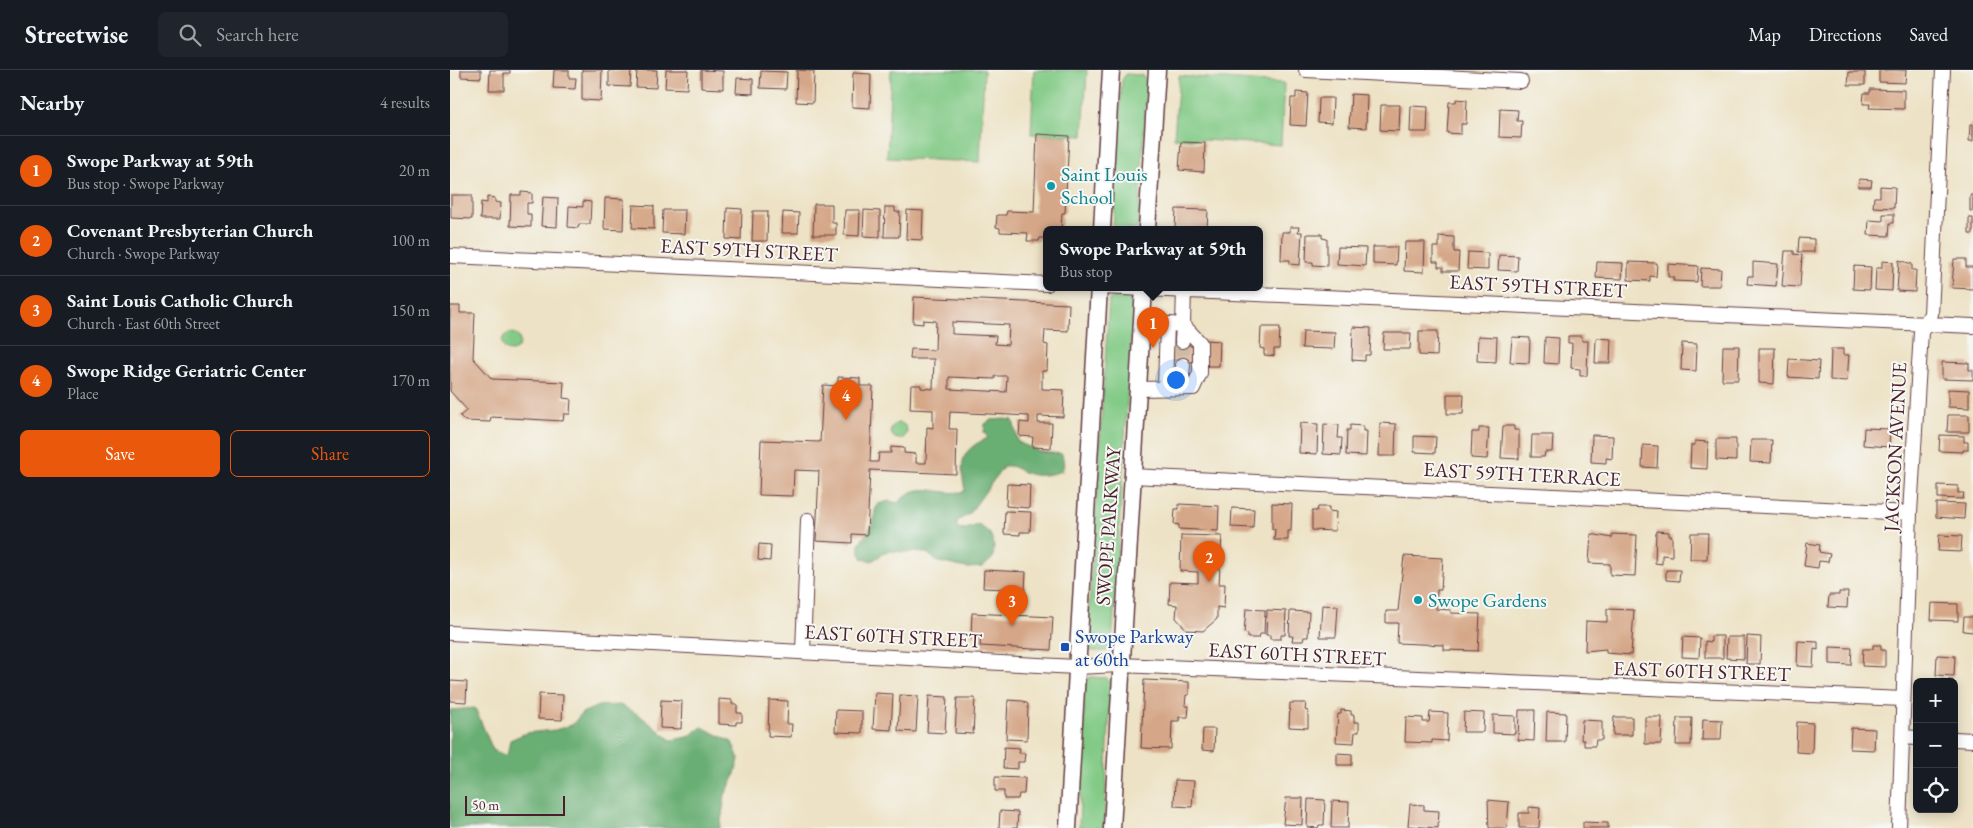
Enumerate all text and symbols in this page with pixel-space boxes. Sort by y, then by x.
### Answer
search box [158,12,508,57]
text: Streetwise [25,19,128,50]
icon: search [176,21,204,49]
text: Search here [216,22,299,47]
text: Map [1749,23,1781,46]
text: Directions [1809,23,1881,46]
text: Saved [1909,23,1948,46]
text: Nearby [20,89,84,116]
text: 4 results [380,92,430,113]
text: Swope Parkway at 59th [67,148,254,173]
text: 1 [32,160,40,181]
text: 20 m [399,160,430,181]
place label: Saint Louis School [1061,161,1148,210]
text: Bus stop · Swope Parkway [67,173,224,194]
marker: Saint Louis School [1045,180,1057,192]
text: Covenant Presbyterian Church [67,218,313,243]
popup [1043,226,1263,291]
text: 2 [32,230,40,251]
text: 100 m [391,230,430,251]
street label: EAST 59TH STREET [660,232,839,268]
text: Swope Parkway at 59th [1060,236,1246,261]
text: Church · Swope Parkway [67,243,220,264]
text: Bus stop [1060,261,1112,282]
street label: EAST 59TH STREET [1449,268,1628,304]
text: Saint Louis Catholic Church [67,288,293,313]
text: 3 [32,300,40,321]
text: 150 m [391,300,430,321]
pin: 1 [1137,307,1169,348]
text: Church · East 60th Street [67,313,220,334]
text: Swope Ridge Geriatric Center [67,358,306,383]
street label: JACKSON AVENUE [1877,361,1912,535]
your location [1163,367,1189,393]
text: 4 [32,370,40,391]
text: 170 m [391,370,430,391]
pin: 4 [830,379,862,420]
text: Place [67,383,99,404]
button: Save [20,430,220,477]
button: Share [230,430,430,477]
street label: SWOPE PARKWAY [1089,444,1127,606]
street label: EAST 59TH TERRACE [1423,456,1621,492]
pin: 2 [1193,541,1225,582]
pin: 3 [996,585,1028,626]
place label: Swope Gardens [1428,587,1547,613]
marker: Swope Gardens [1412,594,1424,606]
street label: EAST 60TH STREET [804,618,983,654]
place label: Swope Parkway at 60th [1075,623,1194,672]
street label: EAST 60TH STREET [1208,636,1387,672]
marker: Swope Parkway at 60th [1059,641,1071,653]
street label: EAST 60TH STREET [1613,655,1792,687]
map controls [1913,678,1958,813]
button: + [1913,678,1958,723]
button: − [1913,723,1958,768]
button: locate [1913,768,1958,813]
scale bar [465,793,565,816]
text: 50 m [472,796,499,814]

